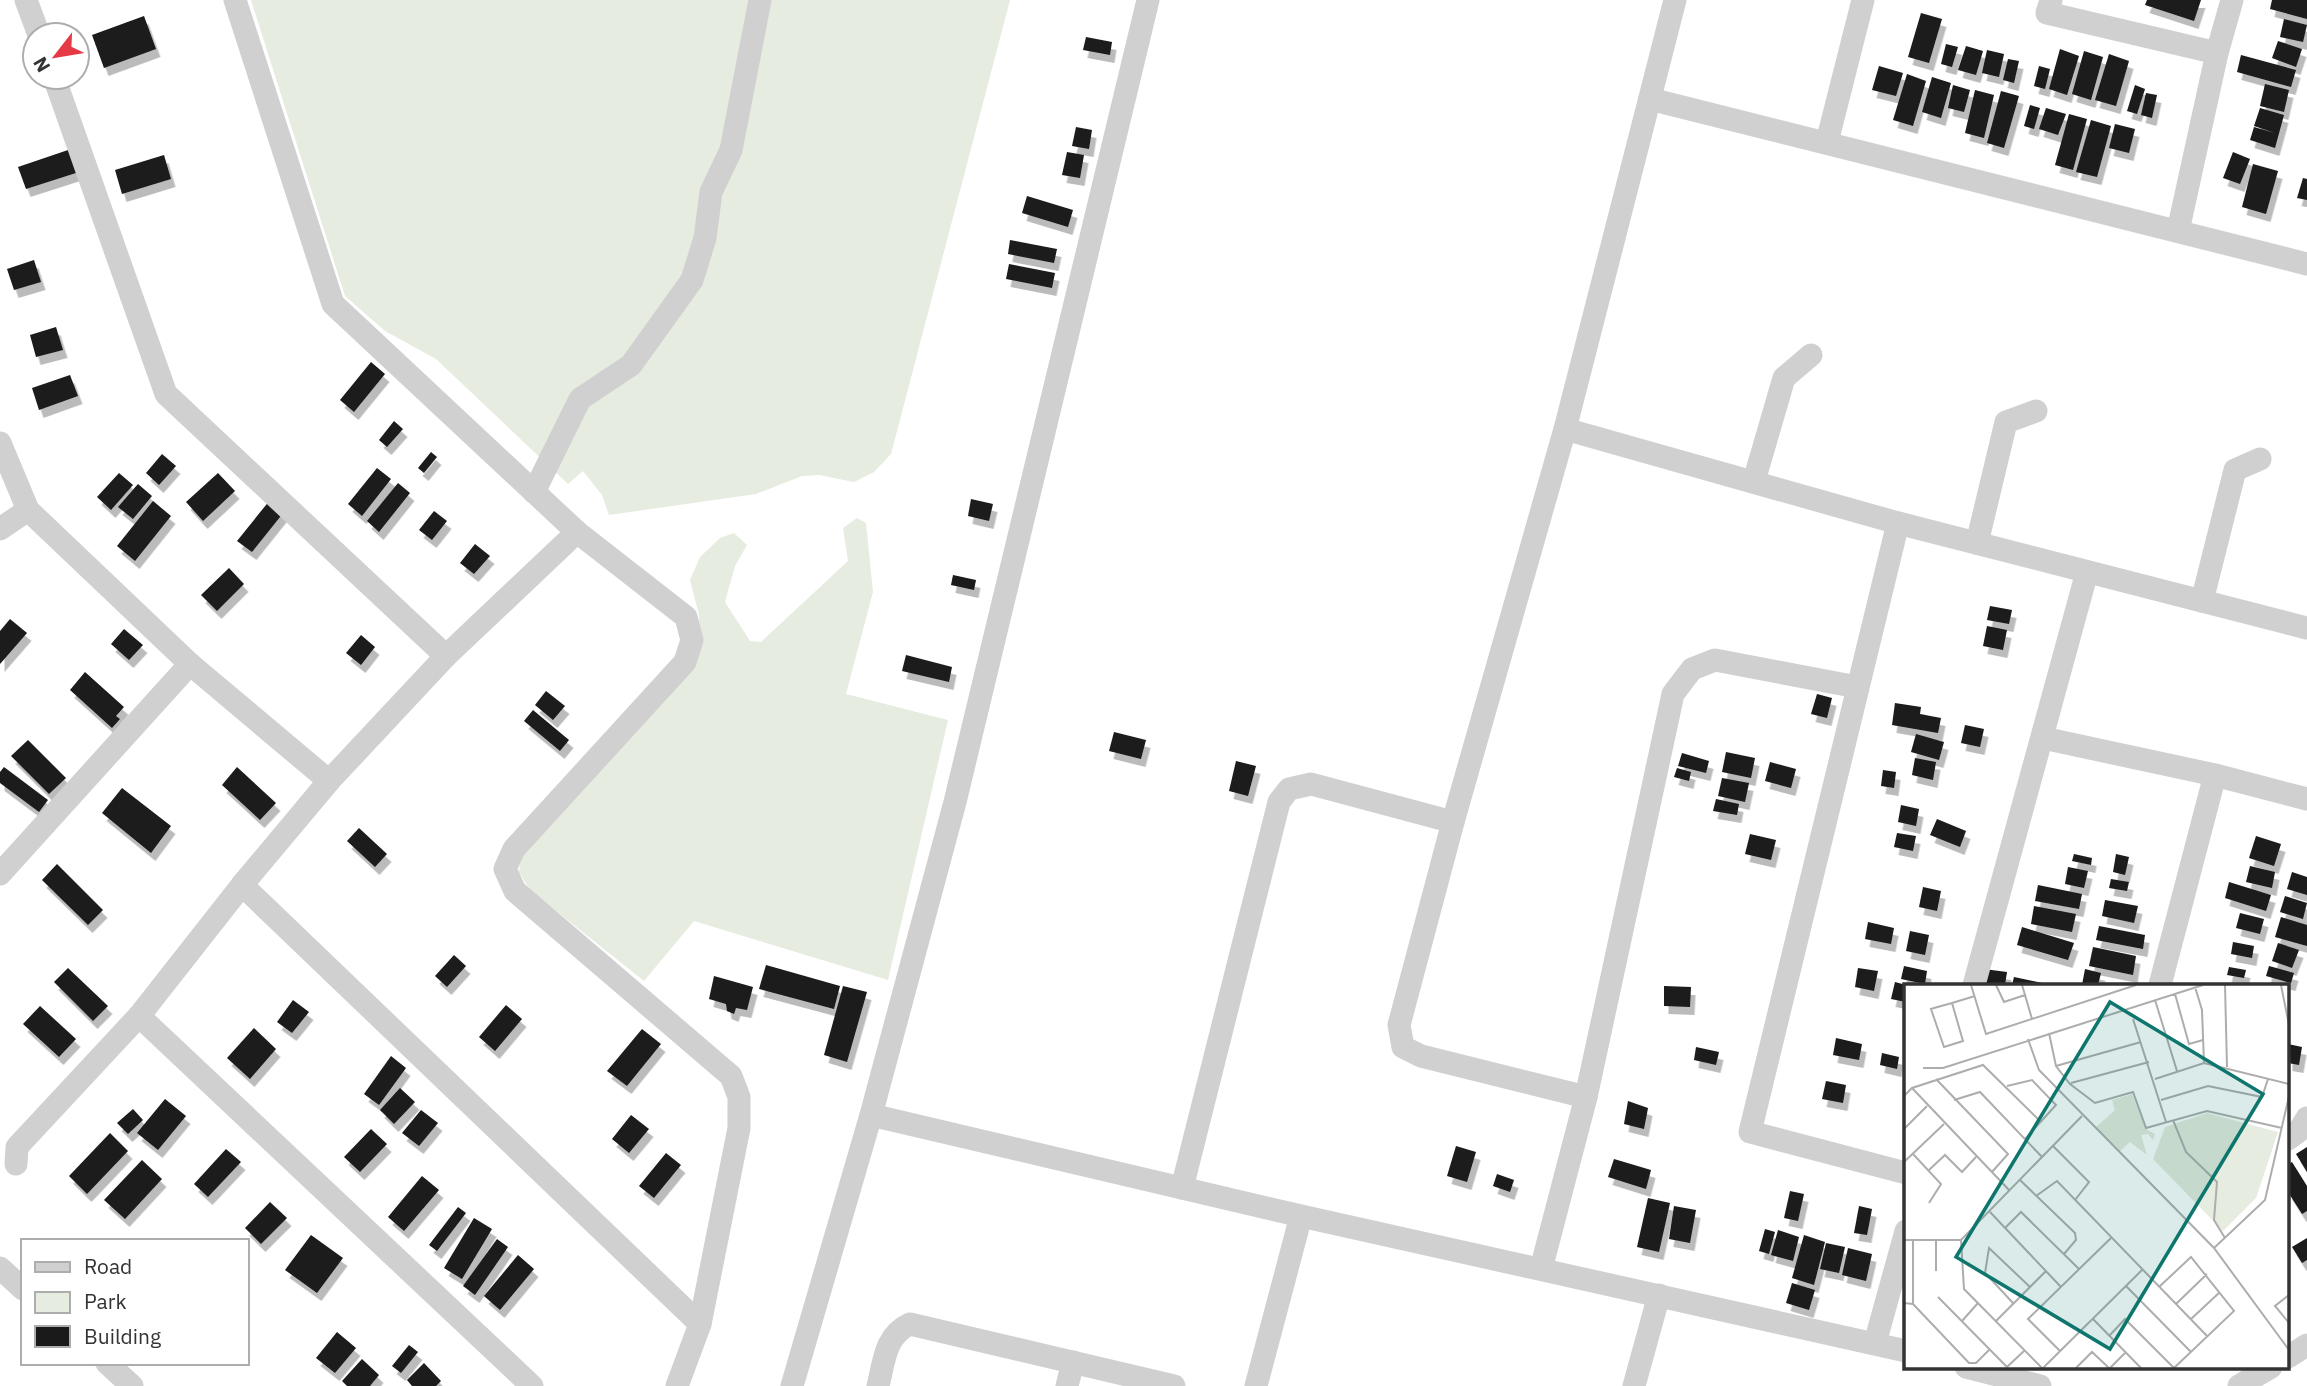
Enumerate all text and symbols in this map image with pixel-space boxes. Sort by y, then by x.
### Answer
north arrow [21,21,91,91]
text: N [28,53,55,77]
inset map [1904,984,2290,1368]
legend [21,1239,248,1365]
text: Road [84,1252,132,1280]
text: Park [84,1287,127,1315]
text: Building [84,1322,161,1350]

